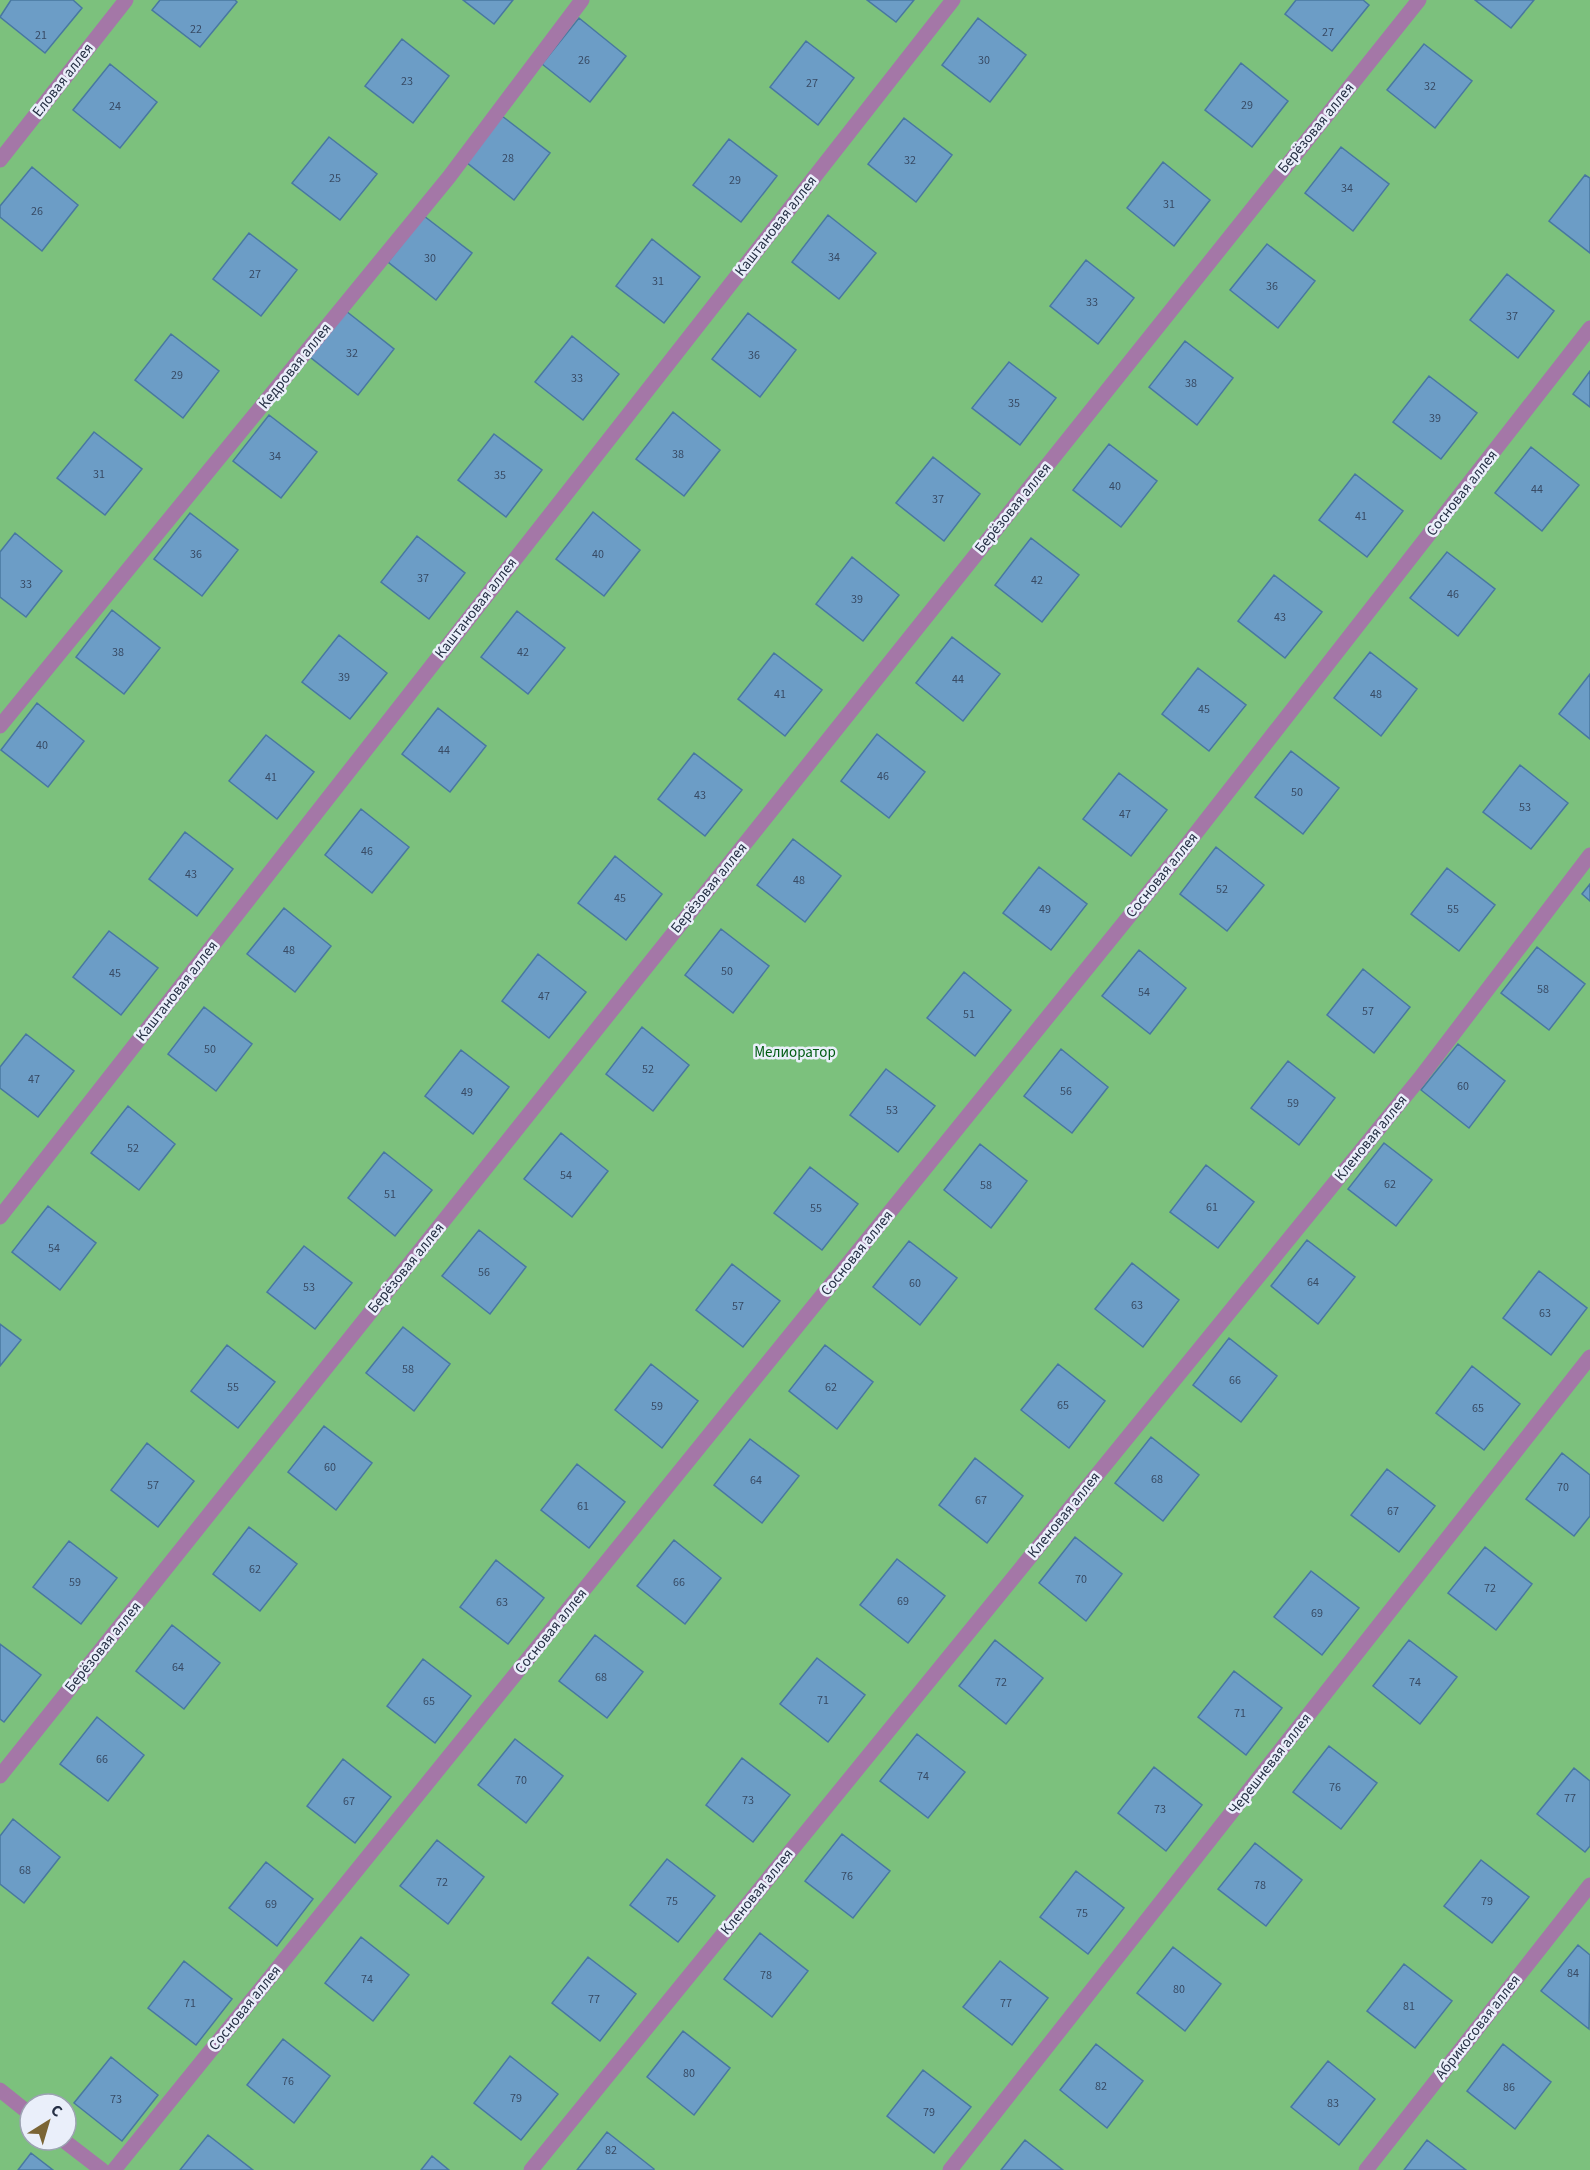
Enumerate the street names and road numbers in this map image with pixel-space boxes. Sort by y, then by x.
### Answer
street label: Еловая аллея [27,39,99,121]
street label: Берёзовая аллея [1273,78,1359,178]
street label: Каштановая аллея [730,171,822,281]
street label: Кедровая аллея [254,319,336,413]
street label: Сосновая аллея [1422,445,1502,541]
street label: Берёзовая аллея [970,458,1056,558]
street label: Каштановая аллея [430,553,522,663]
street label: Сосновая аллея [1121,828,1203,922]
street label: Берёзовая аллея [666,838,752,938]
street label: Каштановая аллея [131,936,223,1046]
street label: Кленовая аллея [1330,1090,1412,1186]
street label: Сосновая аллея [816,1206,898,1300]
street label: Берёзовая аллея [363,1218,449,1318]
street label: Кленовая аллея [1023,1467,1105,1563]
street label: Сосновая аллея [510,1584,592,1678]
street label: Берёзовая аллея [60,1597,146,1697]
street label: Черешневая аллея [1224,1709,1316,1819]
street label: Кленовая аллея [716,1844,798,1940]
street label: Сосновая аллея [204,1961,286,2055]
street label: Абрикосовая аллея [1430,1970,1526,2084]

